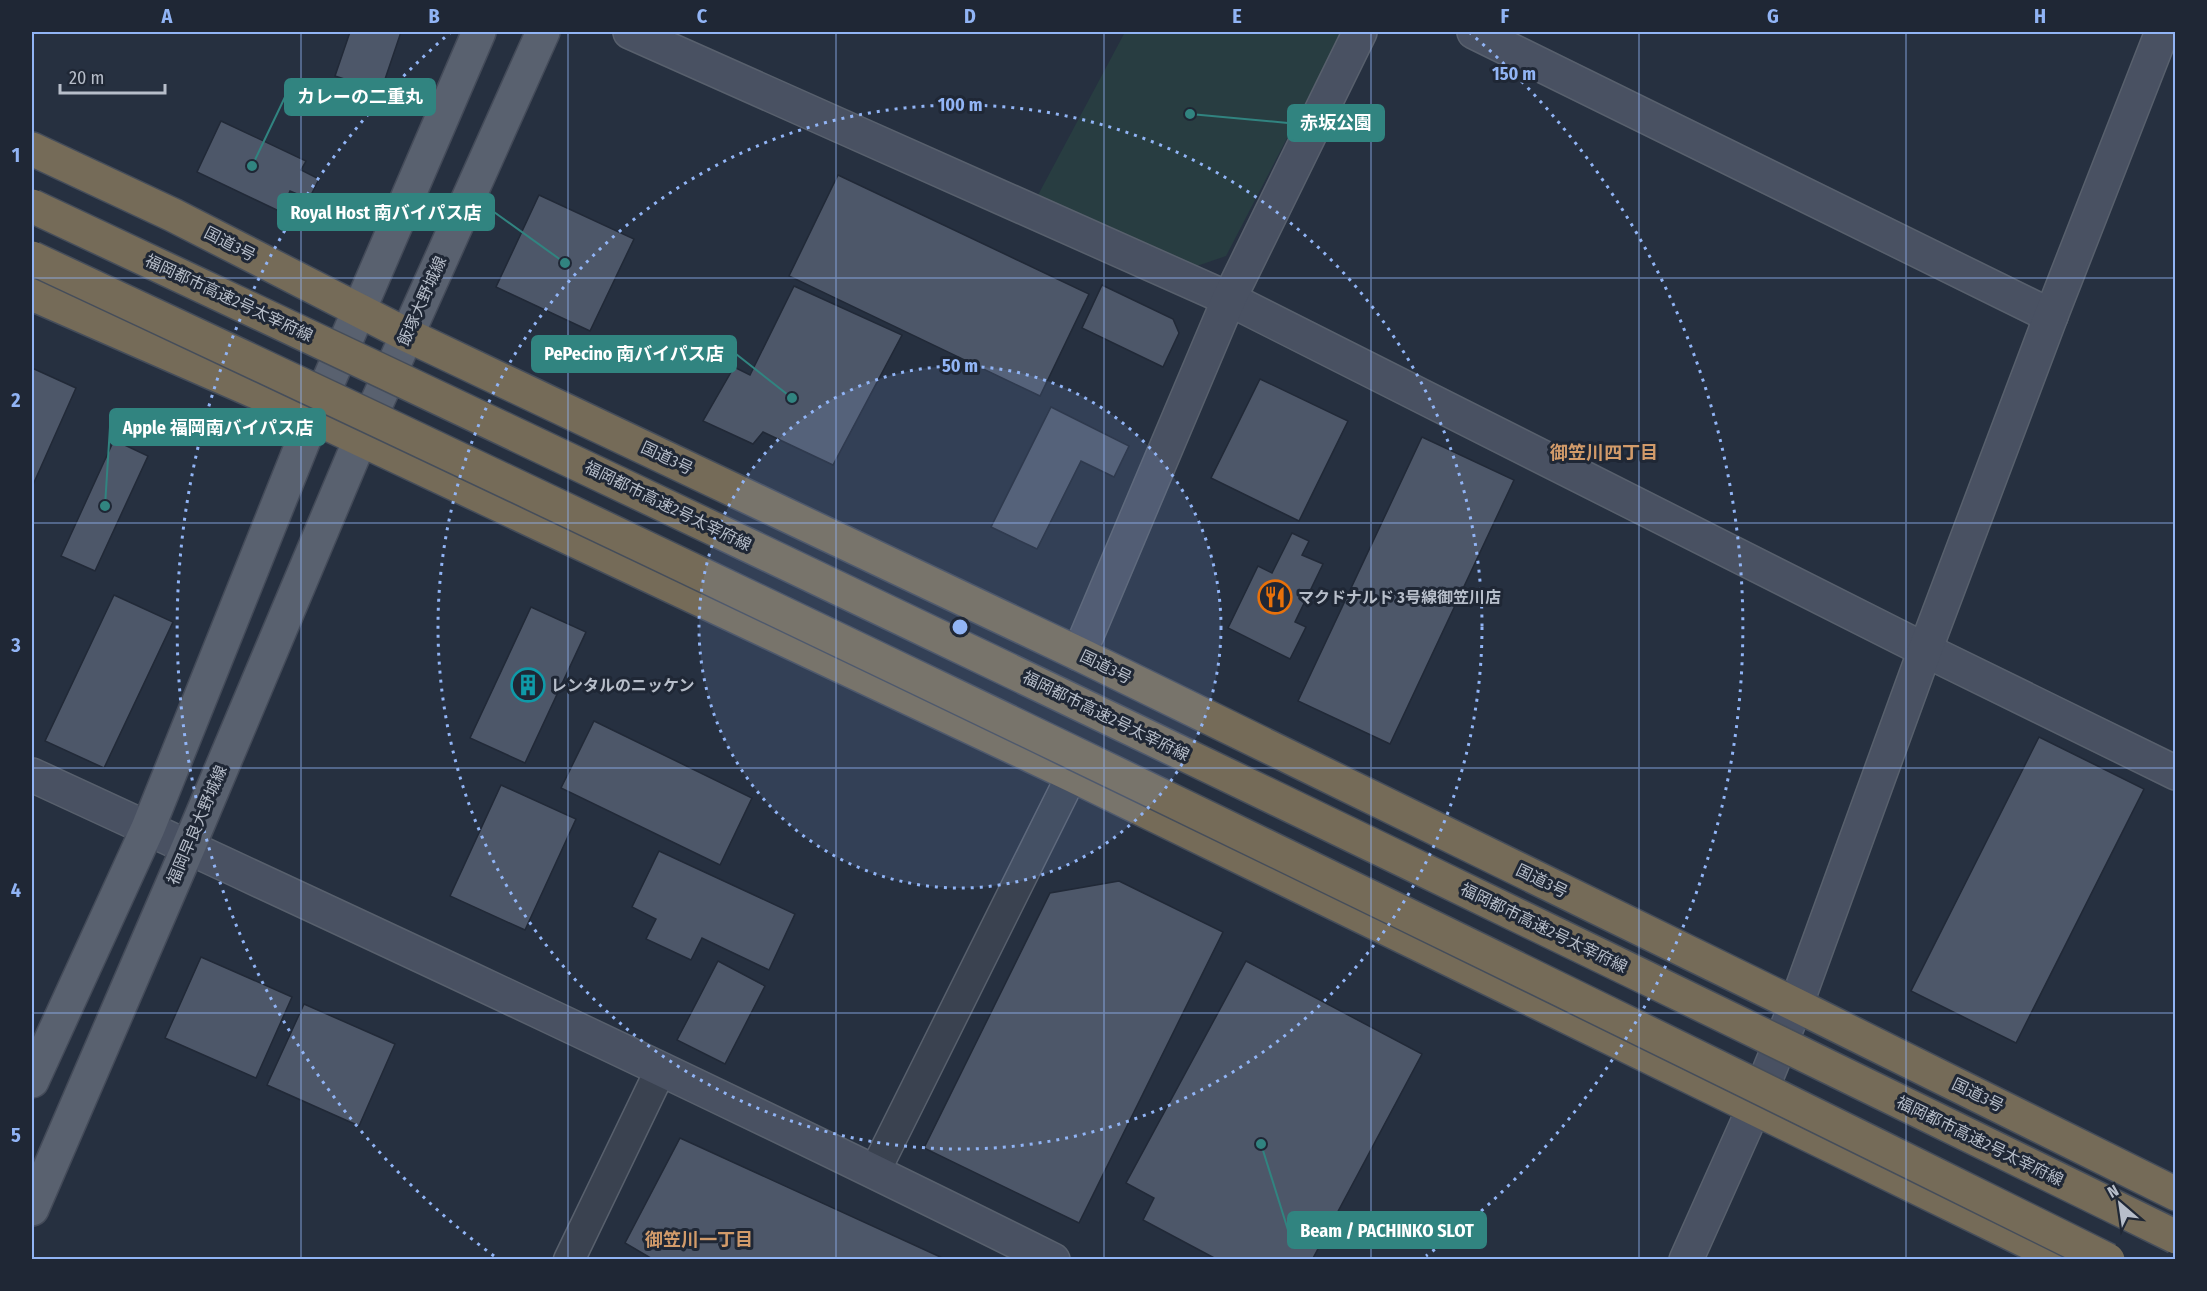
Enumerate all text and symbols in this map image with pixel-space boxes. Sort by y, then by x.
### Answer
text: A [161,4,174,28]
text: B [428,4,440,28]
text: C [697,4,708,28]
text: D [964,4,976,28]
text: E [1232,4,1242,28]
text: F [1501,4,1510,28]
text: G [1767,4,1779,28]
text: H [2034,4,2046,28]
scale bar [60,57,165,95]
text: 150 m [1492,63,1536,85]
text: 20 m [69,67,104,89]
callout: カレーの二重丸 [285,79,435,115]
text: カレーの二重丸 [297,86,423,108]
text: 100 m [938,94,982,116]
callout: 赤坂公園 [1288,105,1384,141]
text: 赤坂公園 [1300,112,1372,134]
text: 1 [12,143,20,167]
callout: Royal Host 南バイパス店 [278,194,494,230]
text: Royal Host 南バイパス店 [290,202,482,224]
street label: 国道3号 [201,223,259,265]
street label: 福岡都市高速2号太宰府線 [142,251,316,345]
street label: 飯塚大野城線 [394,253,450,349]
callout: PePecino 南バイパス店 [532,336,736,372]
text: PePecino 南バイパス店 [544,343,724,365]
text: 50 m [942,355,978,377]
text: 2 [10,388,21,412]
callout: Apple 福岡南バイパス店 [110,409,325,445]
text: Apple 福岡南バイパス店 [122,417,313,439]
street label: 国道3号 [638,438,696,478]
district label: 御笠川四丁目 [1549,442,1658,464]
street label: 福岡都市高速2号太宰府線 [582,457,754,555]
restaurant icon: マクドナルド 3号線御笠川店 [1257,579,1293,615]
place label: マクドナルド 3号線御笠川店 [1298,588,1501,607]
centre of rings [950,617,970,637]
text: 3 [10,633,21,657]
street label: 国道3号 [1077,646,1135,688]
building icon: レンタルのニッケン [510,667,546,703]
street label: 福岡都市高速2号太宰府線 [1020,667,1192,765]
place label: レンタルのニッケン [551,676,695,695]
street label: 福岡早良大野城線 [163,762,231,888]
street label: 国道3号 [1513,860,1571,902]
text: 4 [11,878,21,902]
street label: 福岡都市高速2号太宰府線 [1458,879,1630,977]
street label: 国道3号 [1949,1074,2007,1116]
street label: 福岡都市高速2号太宰府線 [1894,1092,2066,1190]
text: 5 [11,1123,21,1147]
north arrow [2090,1174,2150,1234]
text: N [2104,1181,2122,1202]
callout: Beam / PACHINKO SLOT [1288,1212,1486,1248]
text: Beam / PACHINKO SLOT [1300,1220,1474,1242]
district label: 御笠川一丁目 [644,1229,753,1251]

